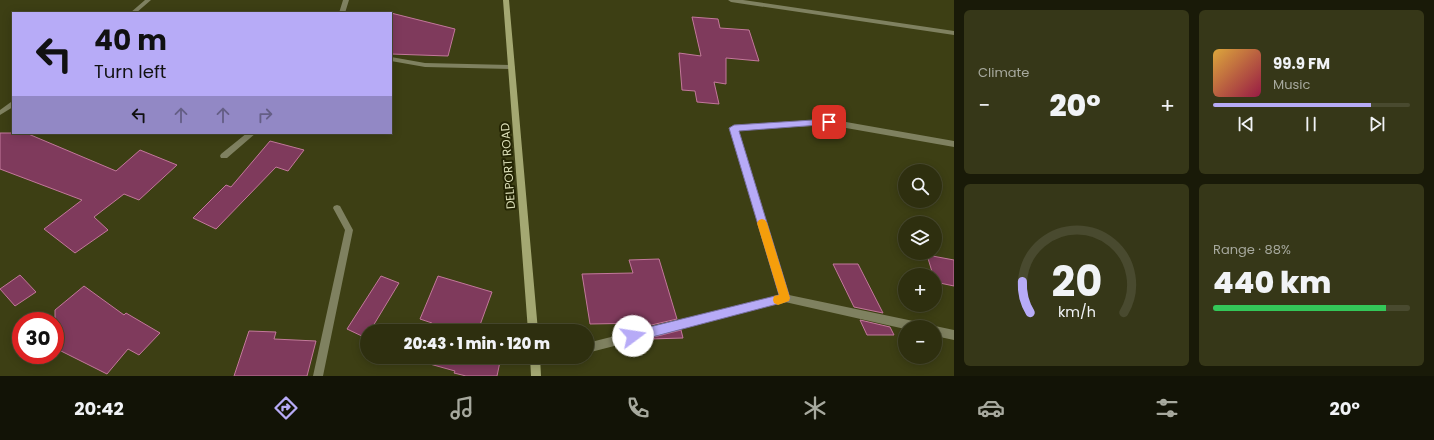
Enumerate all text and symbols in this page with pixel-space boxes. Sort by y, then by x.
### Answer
text: 40 m [94,21,167,60]
icon: left [28,28,80,80]
text: 99.9 FM [1273,53,1330,74]
text: Turn left [94,59,166,84]
text: Climate [978,63,1029,82]
text: Music [1273,75,1310,94]
text: 20° [1049,84,1101,127]
text: − [978,90,990,121]
text: + [1160,90,1175,121]
icon: left [128,104,150,126]
icon: ahead [170,104,192,126]
icon: ahead [212,104,234,126]
icon: right [254,104,276,126]
pin [812,105,846,139]
icon: arrive [818,111,840,133]
icon: previous [1235,113,1257,135]
icon: pause [1300,113,1322,135]
icon: next [1366,113,1388,135]
street label: DELPORT ROAD [496,122,519,210]
map controls [898,164,942,364]
button: search [898,164,942,208]
button: layers [898,216,942,260]
text: Range · 88% [1213,240,1291,259]
text: 20 [1051,252,1102,311]
text: 440 km [1213,261,1331,304]
button: + [898,268,942,312]
text: km/h [1057,302,1096,322]
speed limit sign: 30 [12,312,64,364]
position arrow [612,315,654,357]
button: − [898,320,942,364]
text: 20:43 · 1 min · 120 m [404,333,550,354]
icon: directions [272,394,300,422]
icon: music [448,394,476,422]
icon: phone [624,394,652,422]
icon: climate [801,394,829,422]
icon: car [977,394,1005,422]
icon: filters [1153,394,1181,422]
text: 20:42 [74,396,124,421]
text: 20° [1329,396,1360,421]

